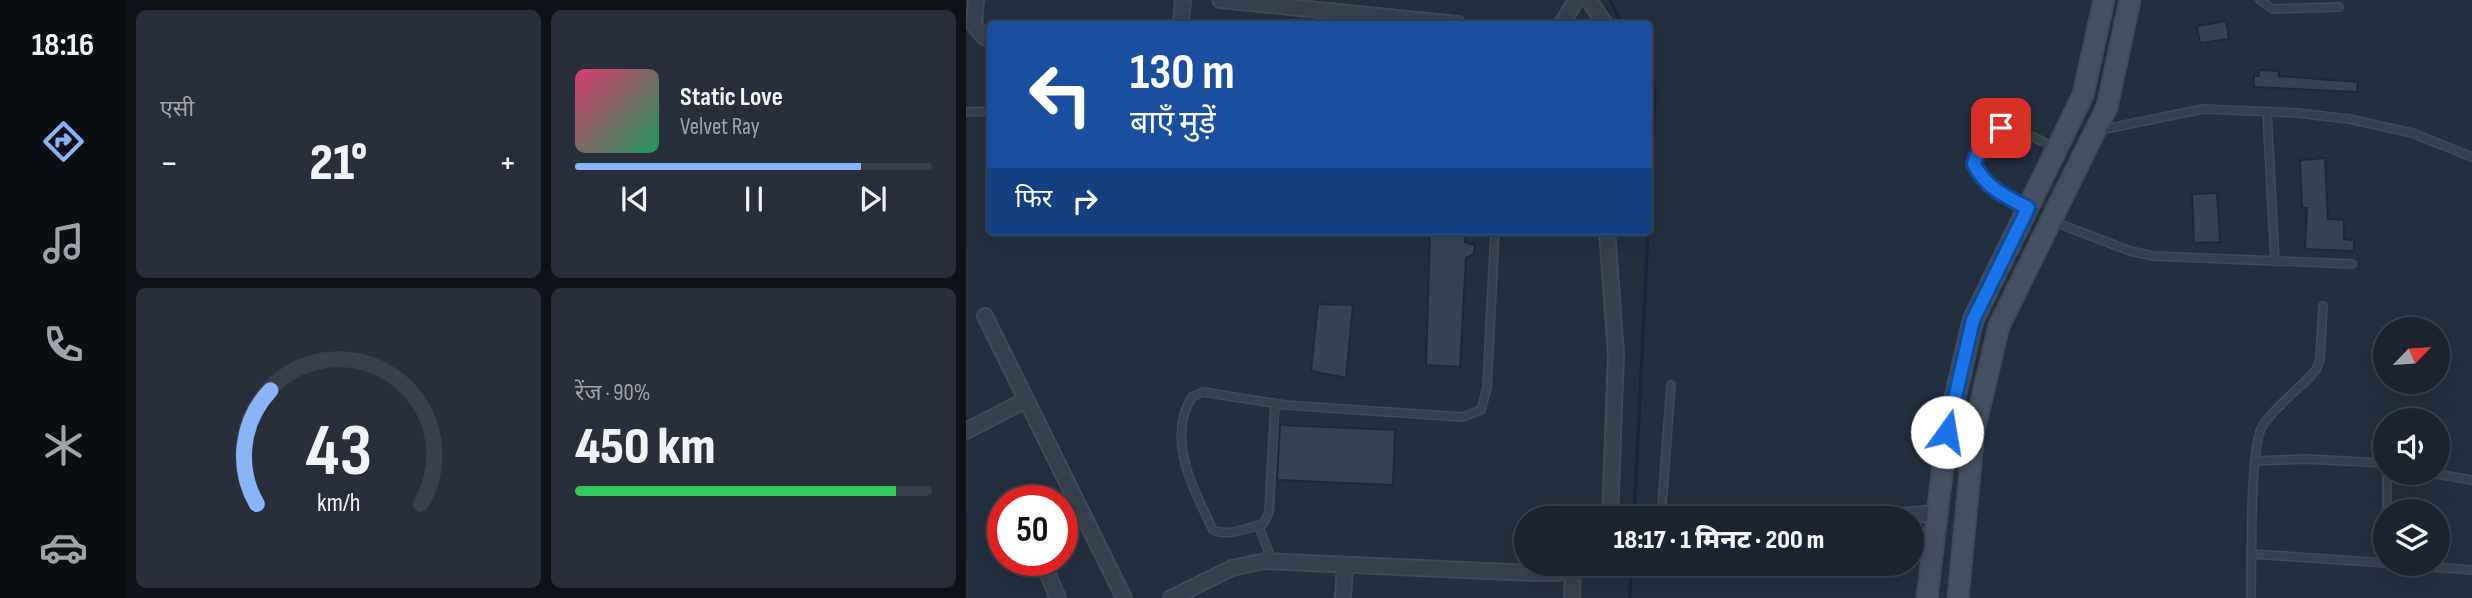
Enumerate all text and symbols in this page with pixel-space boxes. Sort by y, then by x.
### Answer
text: 18:16 [32,26,94,65]
text: 130 m [1130,44,1235,103]
icon: left [1015,49,1106,140]
text: Static Love [680,82,783,113]
text: एसी [160,95,194,123]
pin [1971,98,2031,158]
text: बाएँ मुड़ें [1130,104,1216,143]
icon: arrive [1982,109,2020,147]
text: Velvet Ray [680,113,760,141]
icon: directions [39,117,88,166]
text: 21° [310,132,368,195]
text: − [160,141,179,186]
text: + [498,141,517,186]
icon: previous [616,180,654,218]
icon: pause [735,180,773,218]
icon: next [854,180,892,218]
icon: right [1066,182,1104,220]
text: फिर [1015,184,1052,215]
icon: music [39,219,88,268]
north arrow [2373,317,2450,394]
map controls [2373,317,2450,576]
icon: phone [39,320,88,369]
text: रेंज · 90% [575,379,650,407]
position arrow [1910,395,1984,469]
text: 43 [305,408,372,496]
button: sound [2373,408,2450,485]
text: 450 km [575,416,715,479]
icon: climate [39,421,88,470]
speed limit sign: 50 [987,485,1078,576]
text: km/h [317,488,360,519]
button: layers [2373,499,2450,576]
icon: car [39,523,88,572]
text: 18:17 · 1 मिनट · 200 m [1614,525,1824,556]

